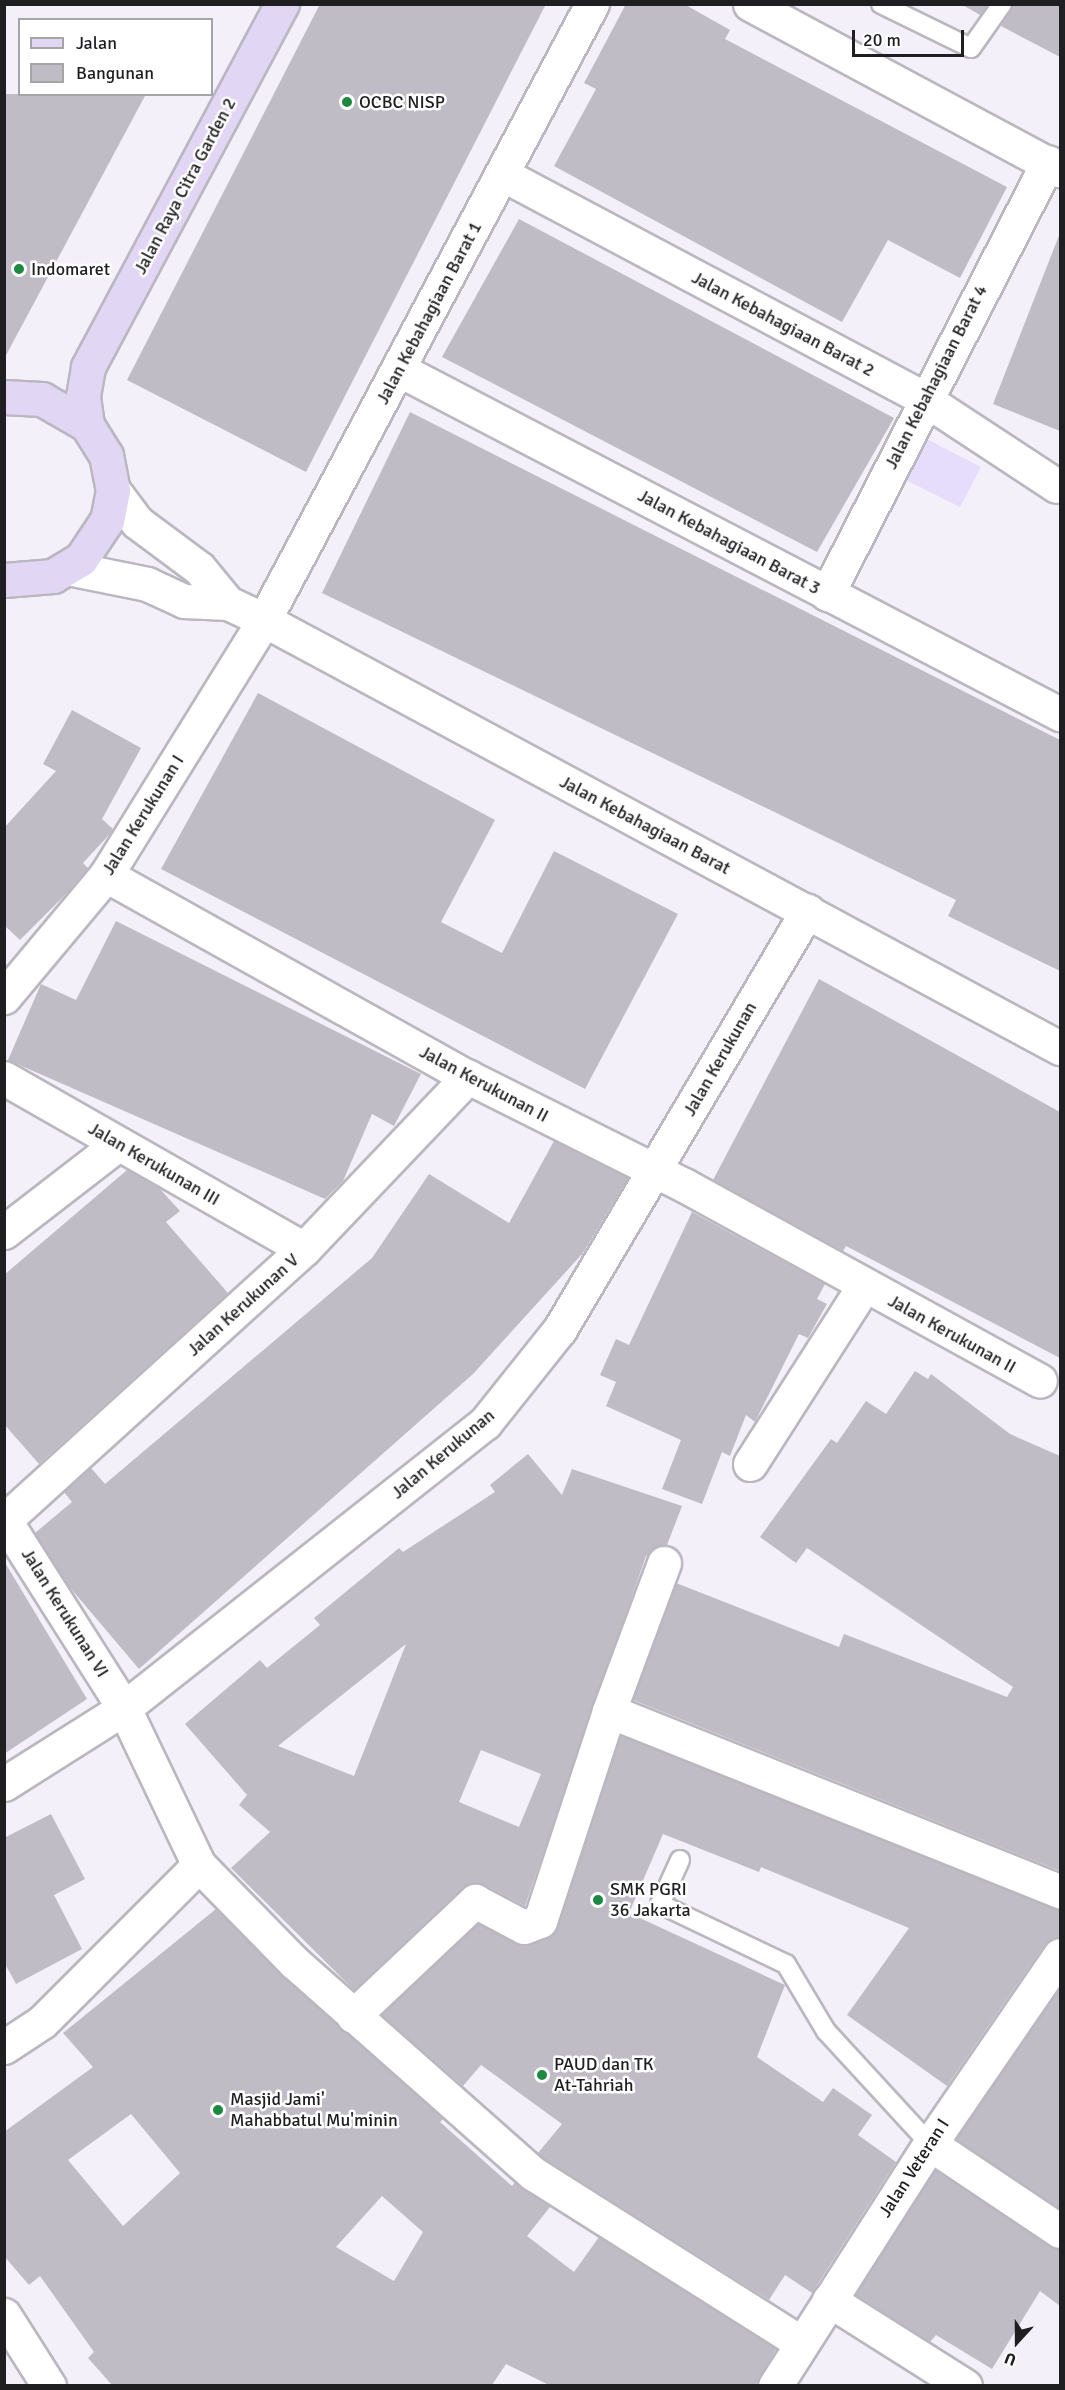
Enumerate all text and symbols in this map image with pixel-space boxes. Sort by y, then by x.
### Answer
legend [18,18,213,96]
scale bar [855,18,968,56]
text: 20 m [863,29,901,51]
text: Jalan [76,32,117,54]
text: Bangunan [76,62,154,84]
place label: OCBC NISP [359,91,445,113]
street label: Jalan Raya Citra Garden 2 [129,94,241,278]
marker: OCBC NISP [340,95,354,109]
street label: Jalan Kebahagiaan Barat 1 [372,218,486,408]
place label: Indomaret [31,258,110,280]
marker: Indomaret [12,262,26,276]
street label: Jalan Kebahagiaan Barat 2 [688,267,878,381]
street label: Jalan Kebahagiaan Barat 4 [880,281,992,473]
street label: Jalan Kebahagiaan Barat 3 [634,485,824,599]
street label: Jalan Kerukunan I [97,751,189,879]
street label: Jalan Kebahagiaan Barat [556,771,734,879]
street label: Jalan Kerukunan [679,998,761,1120]
street label: Jalan Kerukunan II [416,1041,552,1127]
street label: Jalan Kerukunan III [85,1118,223,1210]
street label: Jalan Kerukunan V [183,1249,303,1361]
street label: Jalan Kerukunan II [884,1290,1020,1378]
street label: Jalan Kerukunan [387,1405,499,1503]
street label: Jalan Kerukunan VI [17,1545,113,1681]
place label: SMK PGRI 36 Jakarta [610,1879,691,1922]
marker: SMK PGRI 36 Jakarta [591,1893,605,1907]
place label: PAUD dan TK At-Tahriah [554,2054,653,2096]
marker: PAUD dan TK At-Tahriah [535,2068,549,2082]
place label: Masjid Jami' Mahabbatul Mu'minin [230,2089,398,2132]
marker: Masjid Jami' Mahabbatul Mu'minin [211,2103,225,2117]
street label: Jalan Veteran I [874,2115,954,2221]
north arrow [987,2312,1047,2372]
text: U [1002,2348,1019,2370]

